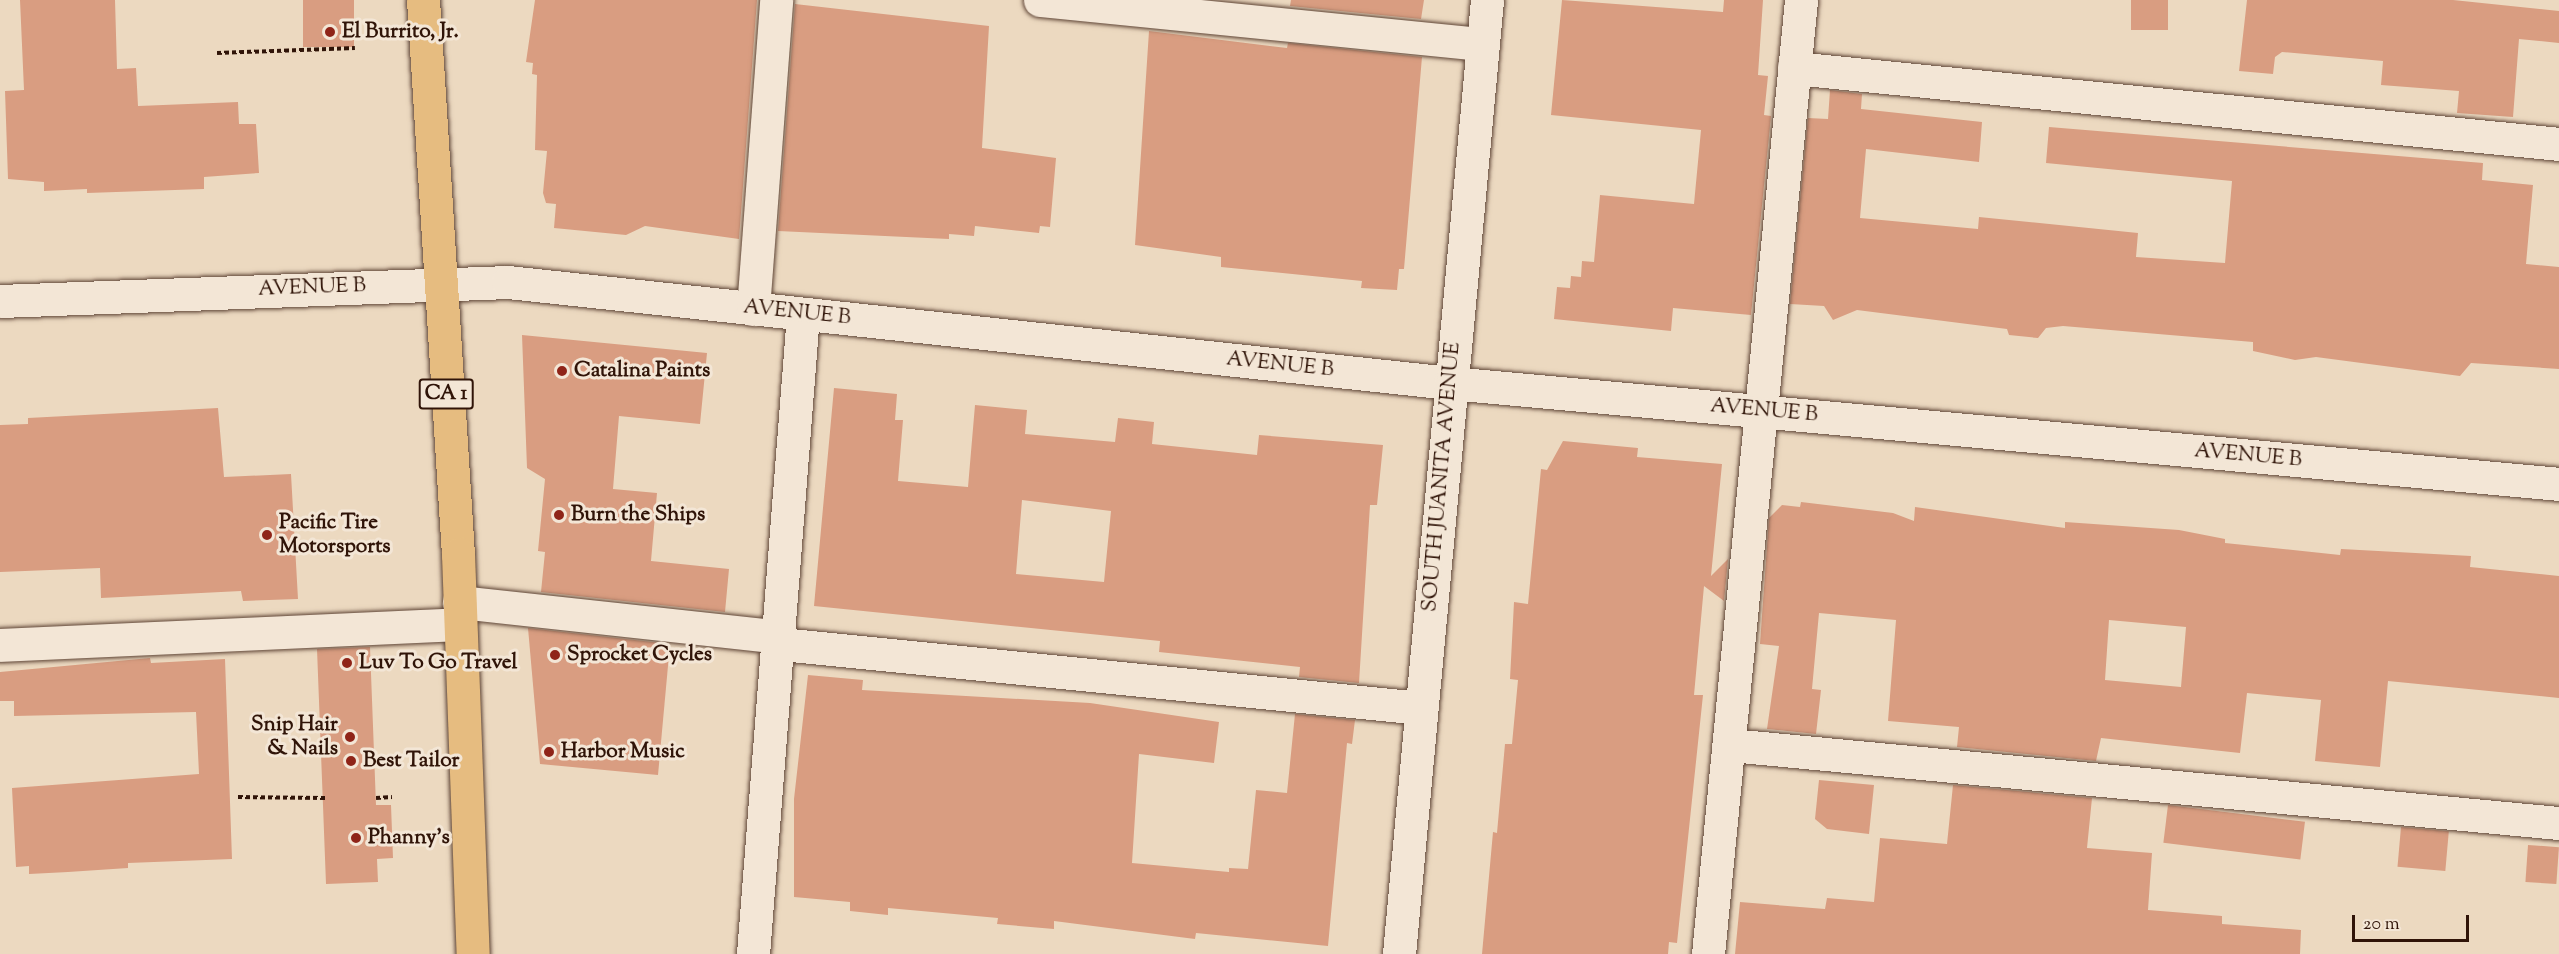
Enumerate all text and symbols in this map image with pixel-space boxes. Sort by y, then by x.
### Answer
place label: El Burrito, Jr. [342,19,459,45]
marker: El Burrito, Jr. [323,25,337,39]
street label: AVENUE B [258,274,366,302]
street label: AVENUE B [742,295,852,331]
street label: SOUTH JUANITA AVENUE [1418,341,1466,613]
street label: AVENUE B [1225,347,1335,383]
place label: Catalina Paints [574,358,710,384]
marker: Catalina Paints [555,364,569,378]
road number: CA 1 [418,377,474,411]
street label: AVENUE B [1709,394,1819,428]
street label: AVENUE B [2193,439,2303,473]
place label: Burn the Ships [571,502,705,528]
marker: Burn the Ships [552,508,566,522]
place label: Pacific Tire Motorsports [279,510,391,560]
marker: Pacific Tire Motorsports [260,528,274,542]
place label: Sprocket Cycles [567,642,712,668]
marker: Sprocket Cycles [548,648,562,662]
place label: Luv To Go Travel [359,650,517,676]
marker: Luv To Go Travel [340,656,354,670]
place label: Snip Hair & Nails [251,712,338,762]
marker: Snip Hair & Nails [343,730,357,744]
place label: Harbor Music [561,739,685,765]
marker: Harbor Music [542,745,556,759]
place label: Best Tailor [363,748,459,774]
marker: Best Tailor [344,754,358,768]
place label: Phanny's [368,825,450,851]
marker: Phanny's [349,831,363,845]
scale bar [2355,903,2472,941]
text: 20 m [2363,912,2400,938]

